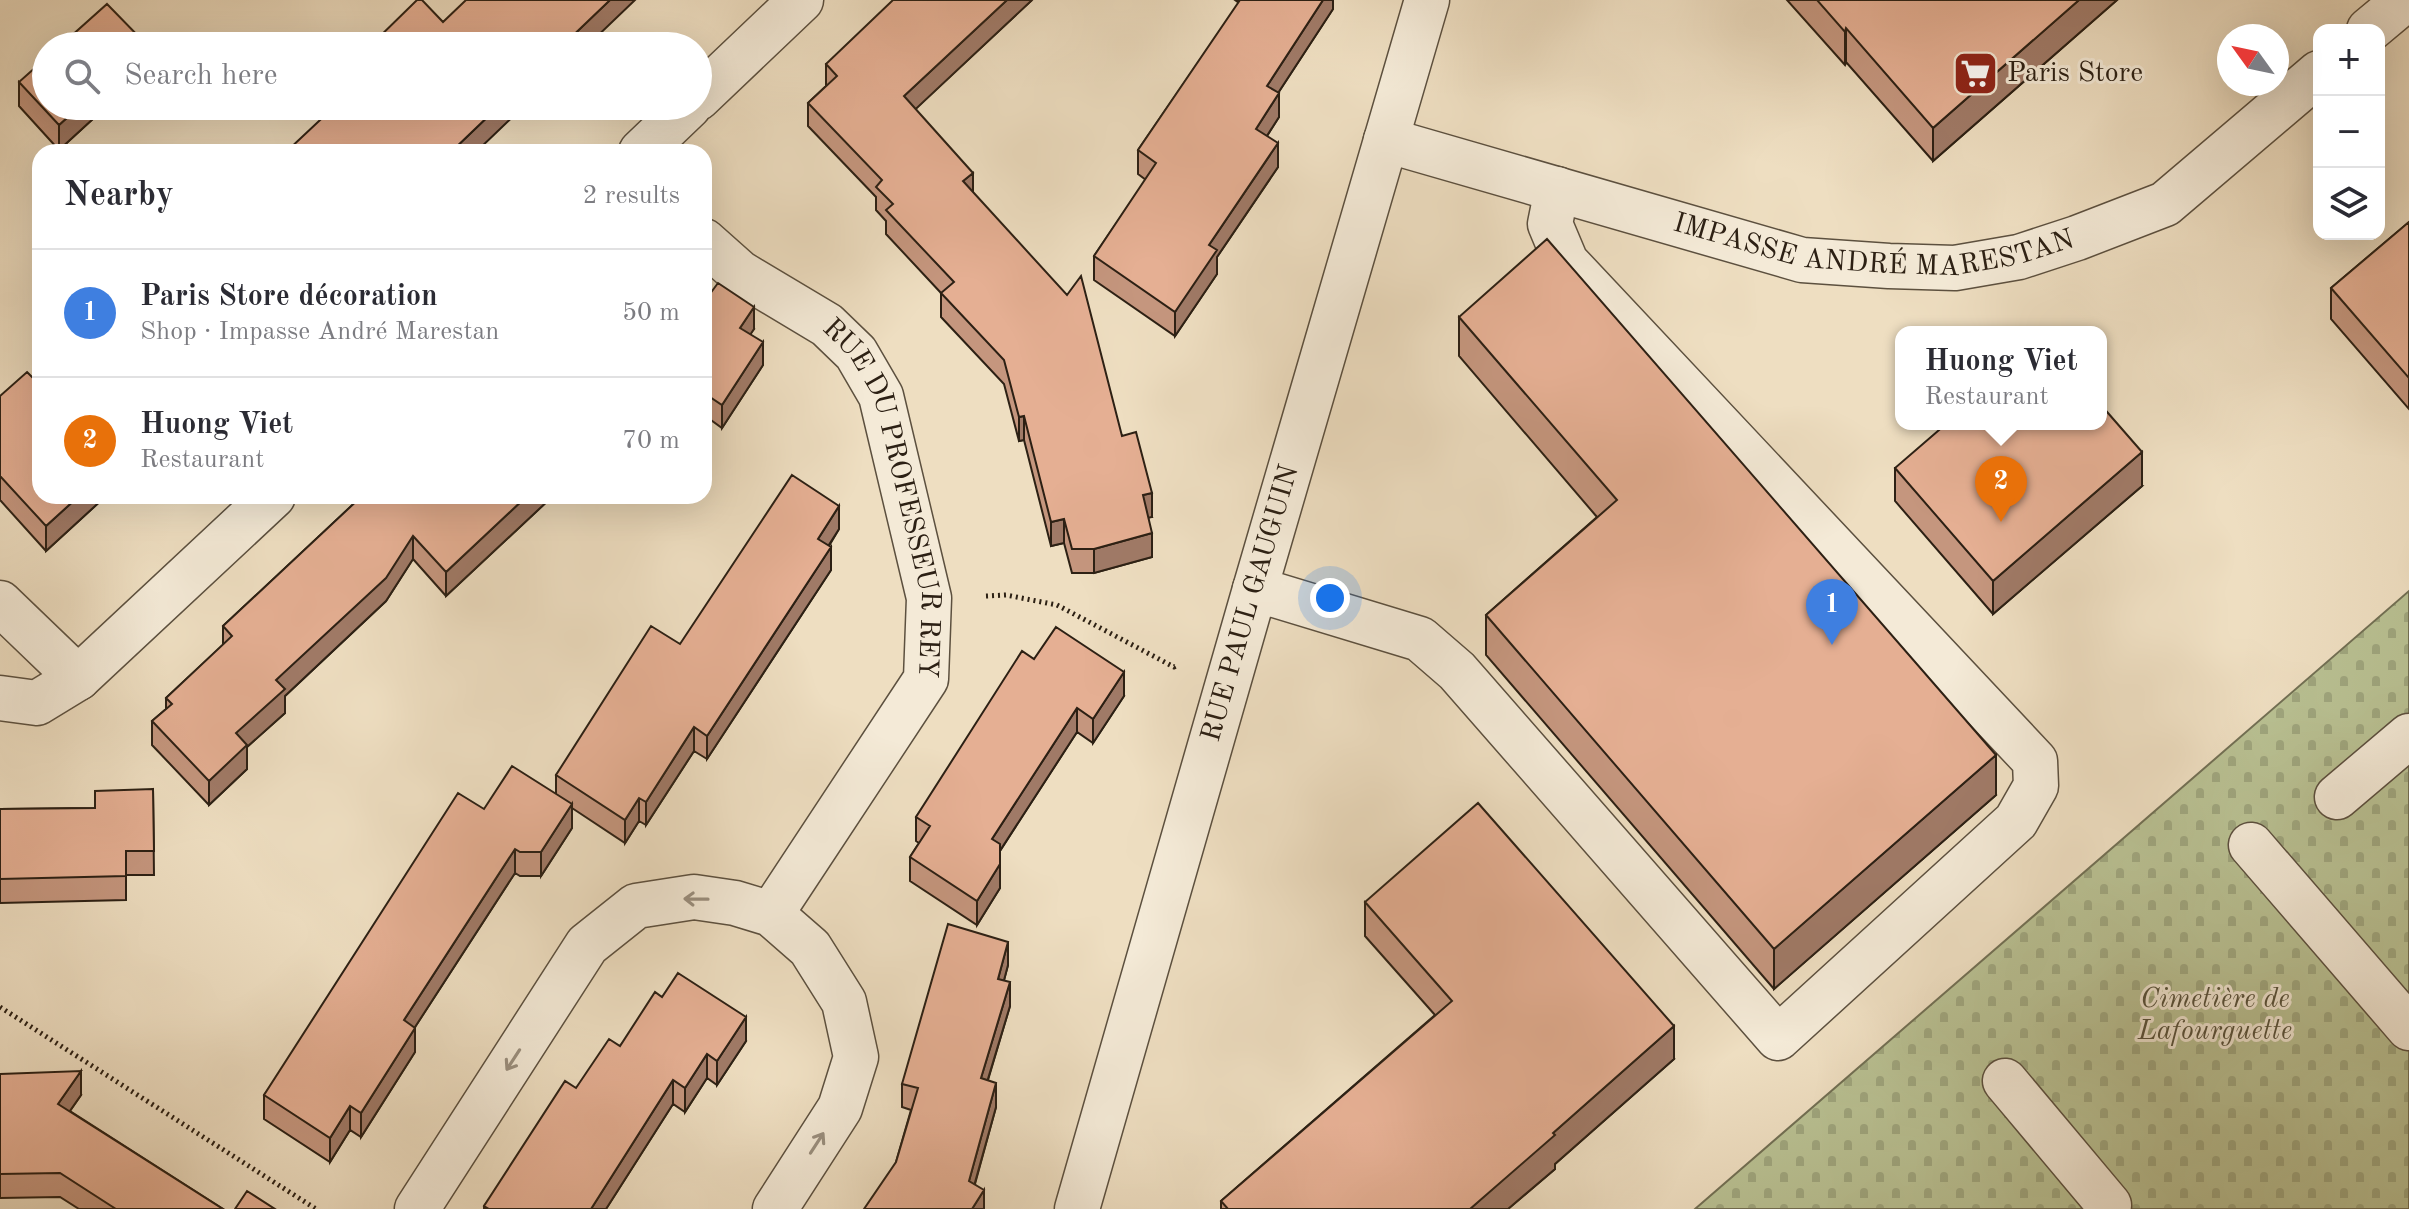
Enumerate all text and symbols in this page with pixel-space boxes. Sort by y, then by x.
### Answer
north arrow [2217,24,2289,96]
map controls [2313,24,2385,240]
button: + [2313,24,2385,96]
search box [32,32,712,120]
supermarket icon: Paris Store [1952,50,2000,98]
icon: search [60,54,104,98]
place label: Paris Store [2007,60,2143,88]
text: Search here [124,61,278,91]
button: − [2313,96,2385,168]
button: layers [2313,168,2385,240]
text: Nearby [64,179,174,213]
text: 2 results [582,183,680,209]
street label: IMPASSE ANDRÉ MARESTAN [1670,210,2078,282]
text: Paris Store décoration [140,282,438,312]
text: 1 [82,300,98,326]
text: 50 m [622,300,680,326]
street label: RUE DU PROFESSEUR REY [817,314,943,679]
text: Shop · Impasse André Marestan [140,319,499,345]
popup [1895,326,2107,430]
text: Huong Viet [1924,347,2078,377]
text: Restaurant [1924,384,2049,410]
text: Huong Viet [140,410,293,440]
text: 2 [82,428,98,454]
text: 70 m [622,428,680,454]
text: Restaurant [140,447,264,473]
pin: 2 [1975,456,2027,522]
street label: RUE PAUL GAUGUIN [1198,462,1304,745]
your location [1310,578,1350,618]
pin: 1 [1806,579,1858,645]
one-way arrow [683,891,709,907]
park label: Cimetière de Lafourguette [2137,986,2292,1046]
one-way arrow [505,1048,521,1071]
one-way arrow [810,1132,826,1155]

